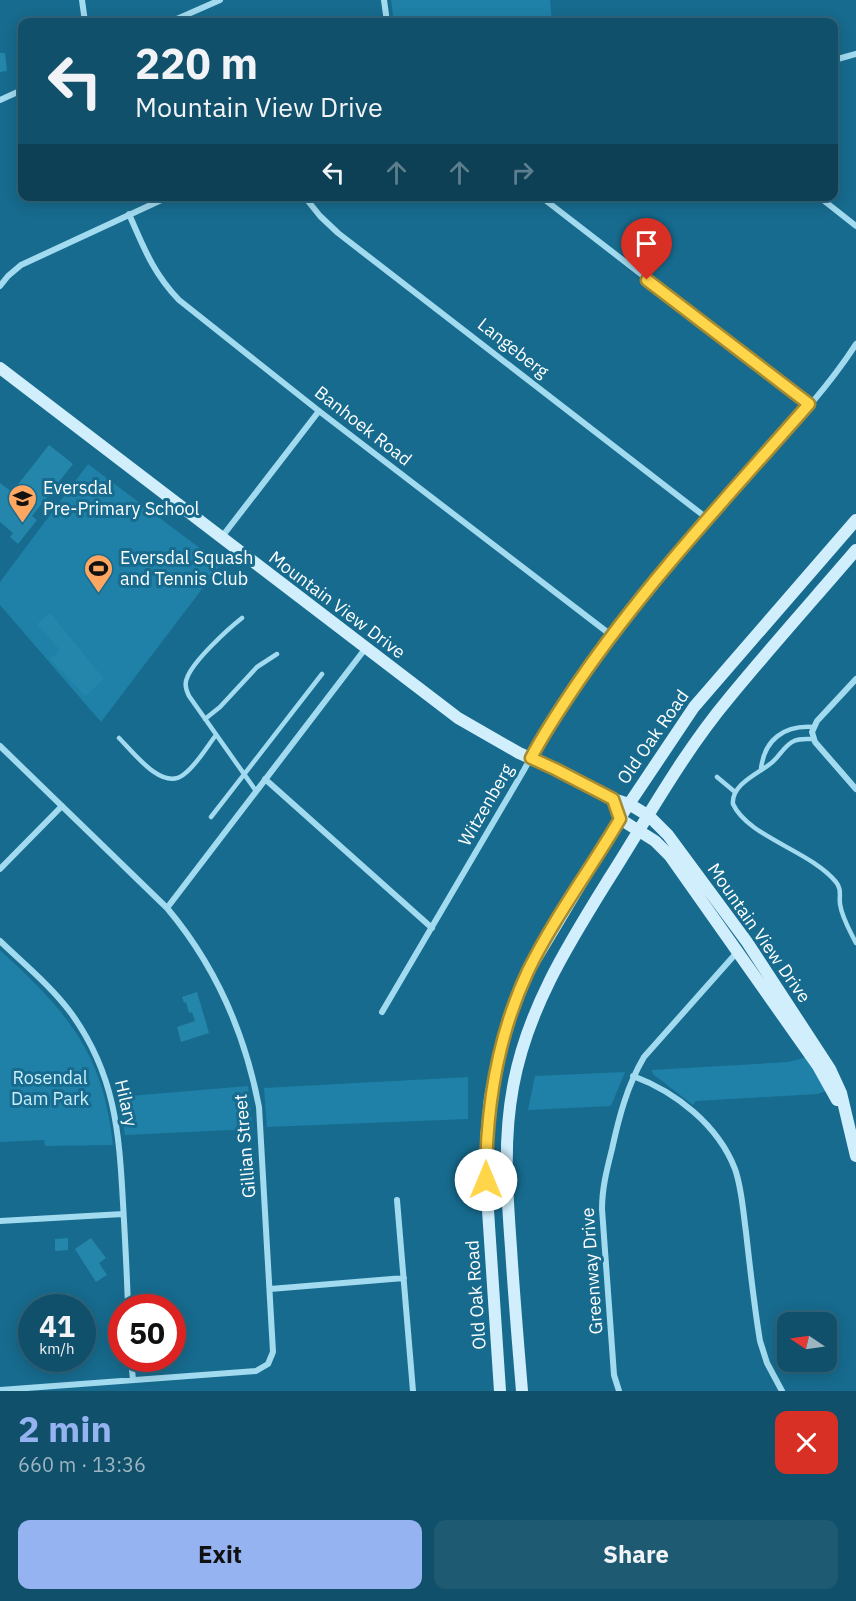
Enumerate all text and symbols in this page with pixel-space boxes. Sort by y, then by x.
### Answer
text: 220 m [135,36,258,91]
icon: left [36,42,114,120]
text: Mountain View Drive [135,89,383,124]
icon: left [317,156,350,189]
icon: ahead [380,156,413,189]
icon: ahead [443,156,476,189]
icon: right [506,156,539,189]
pin [621,218,672,280]
icon: arrive [630,227,663,260]
street label: Langeberg [473,313,554,383]
street label: Banhoek Road [310,381,416,471]
place label: Eversdal Pre-Primary School [43,476,200,520]
school or university icon: Eversdal Pre-Primary School [6,482,38,524]
place label: Eversdal Squash and Tennis Club [120,546,253,590]
street label: Mountain View Drive [264,546,410,664]
sports icon: Eversdal Squash and Tennis Club [83,552,115,594]
street label: Old Oak Road [612,685,694,788]
street label: Witzenberg [453,759,519,850]
street label: Mountain View Drive [703,858,816,1007]
park label: Rosendal Dam Park [11,1066,90,1110]
street label: Hilary [110,1077,143,1129]
street label: Gillian Street [228,1093,261,1199]
position arrow [454,1148,518,1212]
street label: Greenway Drive [576,1207,607,1335]
street label: Old Oak Road [460,1239,491,1351]
speed limit sign: 50 [108,1294,186,1372]
text: 41 [39,1306,75,1345]
north arrow [777,1312,837,1372]
map controls [777,1312,837,1372]
text: km/h [39,1339,75,1358]
text: 2 min [18,1405,112,1452]
button: close [775,1411,838,1474]
text: 660 m · 13:36 [18,1451,146,1478]
button: Exit [18,1520,422,1589]
button: Share [434,1520,838,1589]

